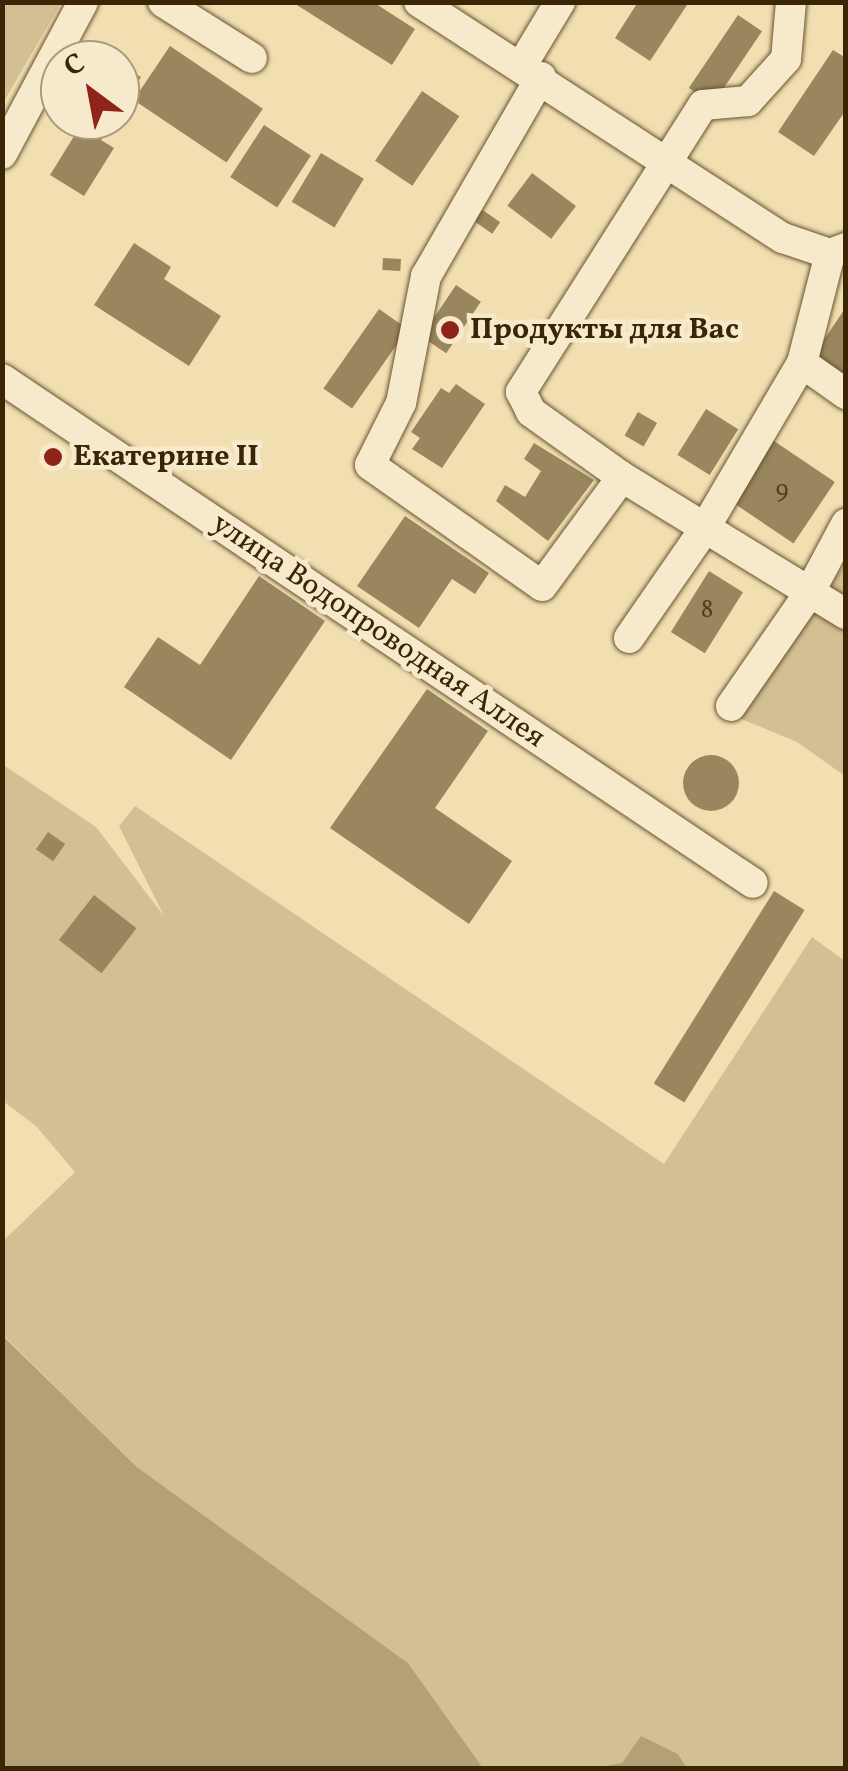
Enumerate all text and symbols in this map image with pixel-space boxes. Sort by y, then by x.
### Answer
north arrow [40,40,140,140]
text: С [57,45,93,87]
place label: Продукты для Вас [470,312,739,348]
marker: Продукты для Вас [439,319,461,341]
place label: Екатерине II [73,439,259,475]
marker: Екатерине II [42,446,64,468]
house number: 9 [776,476,788,506]
street label: улица Водопроводная Аллея [204,506,552,756]
house number: 8 [701,596,713,626]

